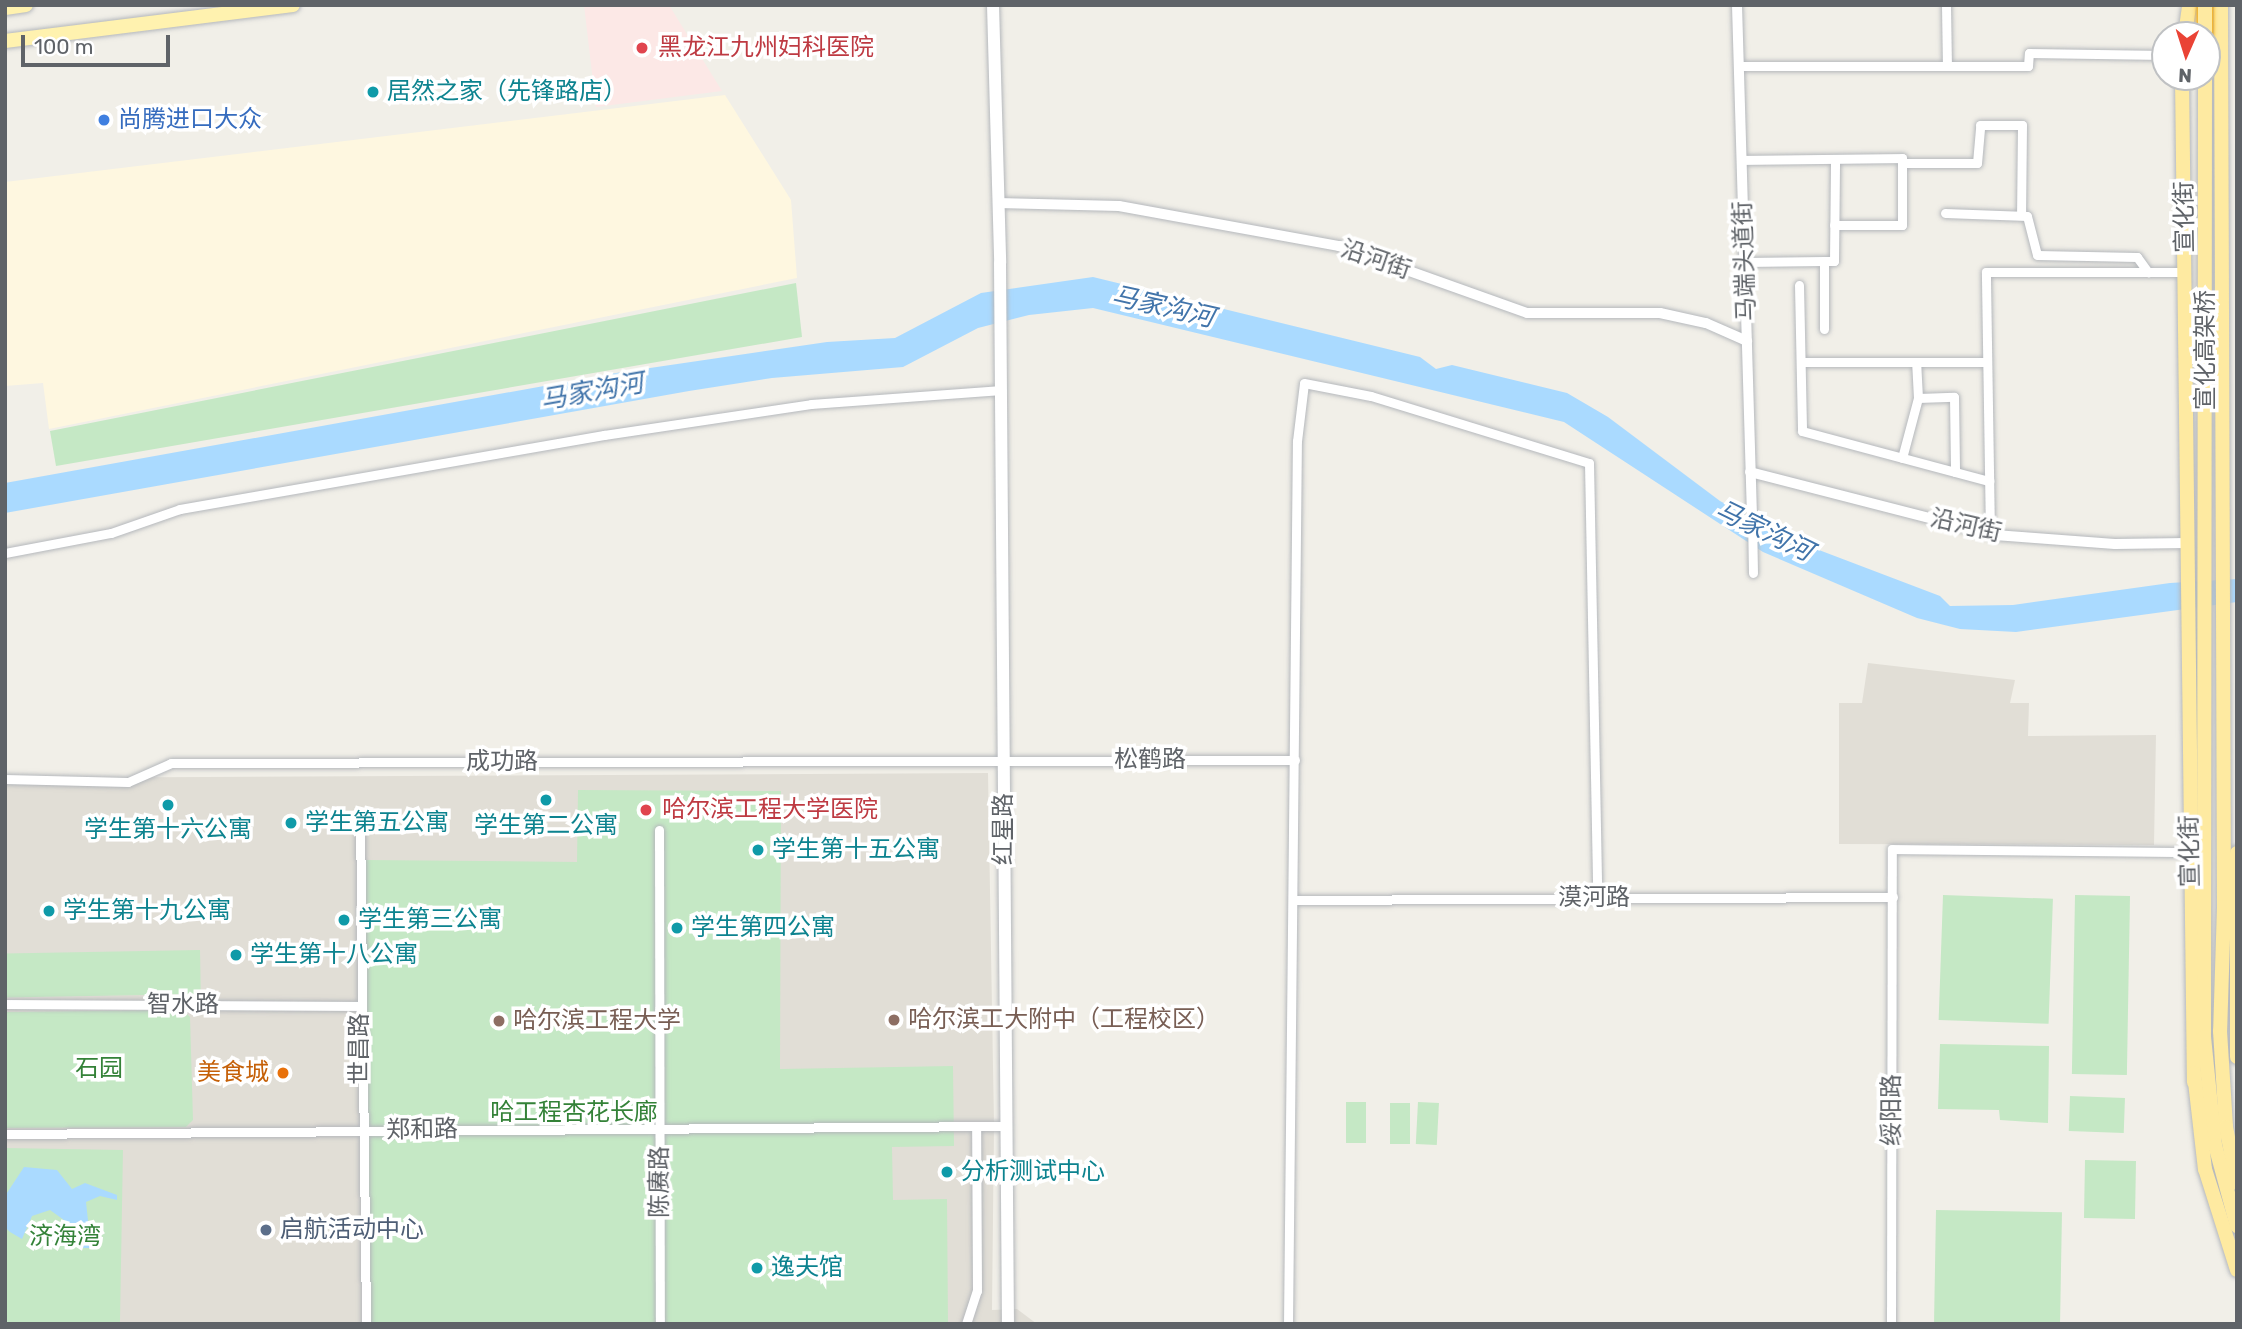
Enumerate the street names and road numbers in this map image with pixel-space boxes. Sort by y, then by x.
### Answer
street label: 宣化街 [2170,181,2200,253]
street label: 马端头道街 [1729,201,1761,321]
street label: 沿河街 [1337,235,1415,285]
street label: 宣化高架桥 [2192,290,2220,410]
street label: 沿河街 [1928,504,2004,548]
street label: 松鹤路 [1114,746,1186,774]
street label: 成功路 [466,748,538,776]
street label: 红星路 [990,793,1018,865]
street label: 宣化街 [2175,815,2205,887]
street label: 漠河路 [1558,884,1630,912]
street label: 智水路 [147,991,219,1019]
street label: 世昌路 [346,1013,374,1085]
street label: 绥阳路 [1878,1074,1906,1146]
street label: 郑和路 [386,1115,458,1145]
street label: 陈赓路 [646,1146,674,1218]

